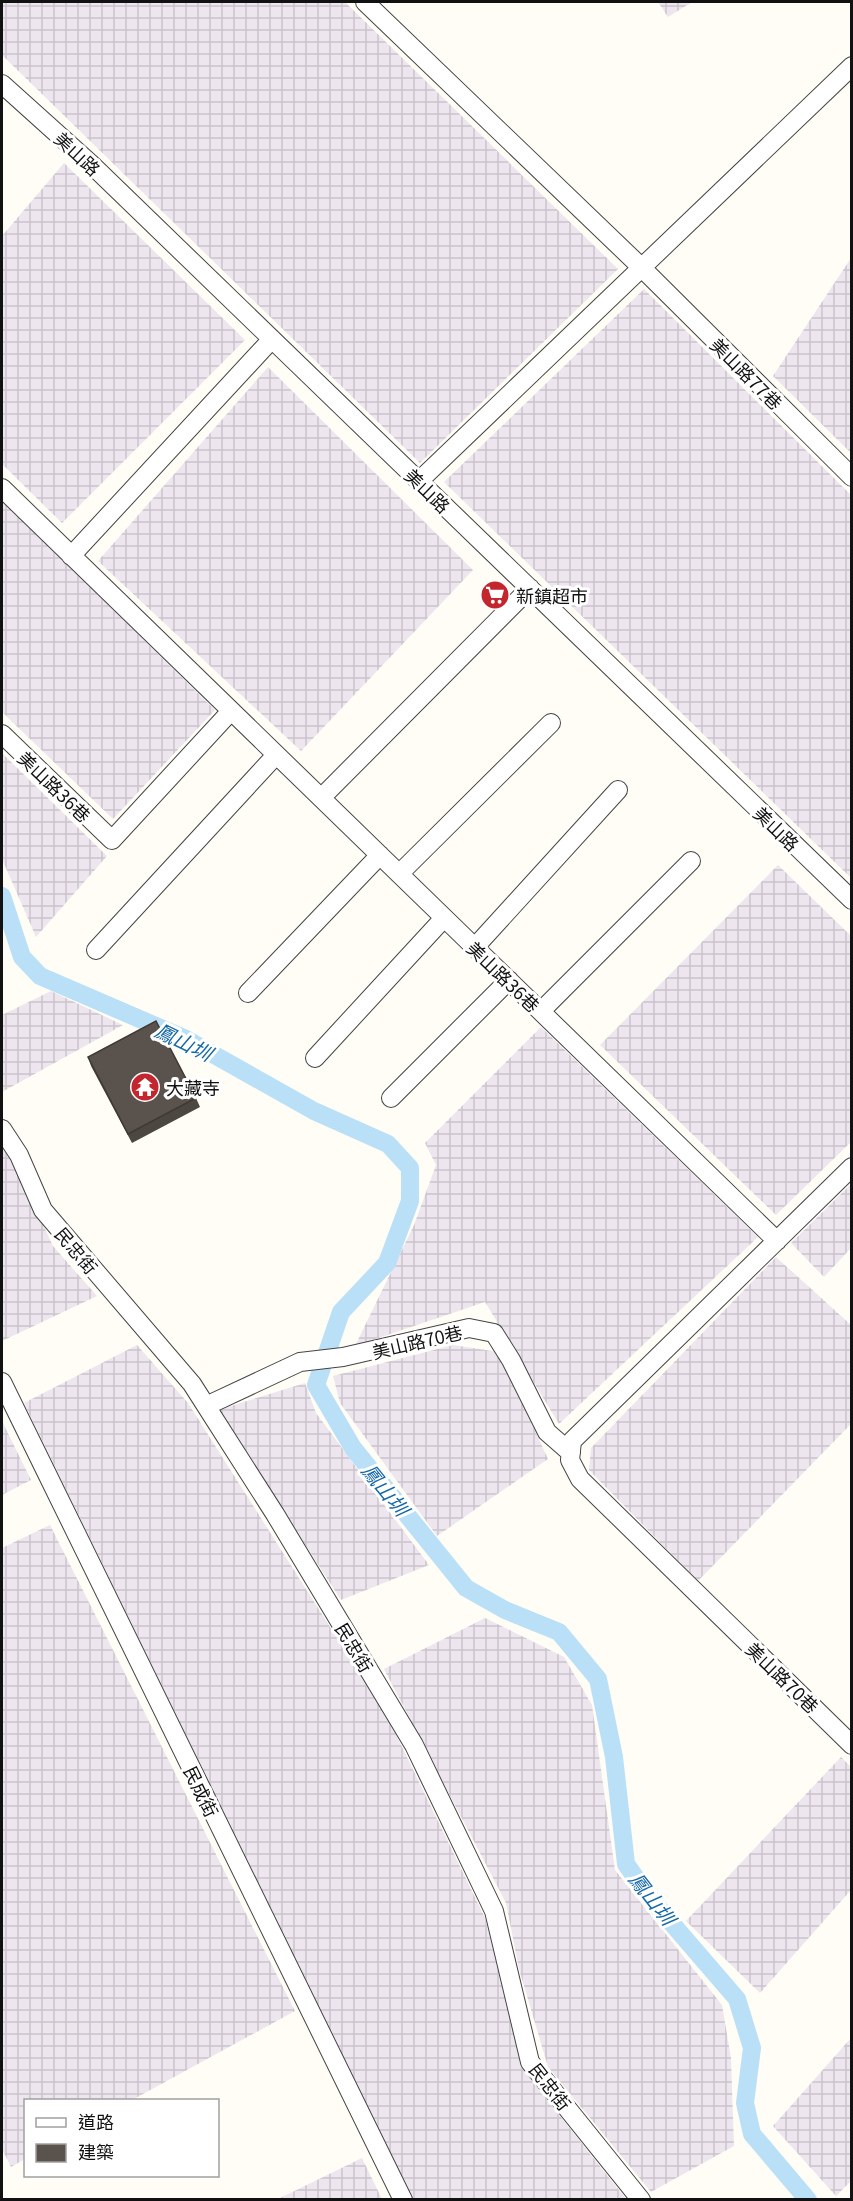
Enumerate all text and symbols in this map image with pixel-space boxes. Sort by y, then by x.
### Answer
street label: 美山路 [49,125,107,181]
street label: 美山路77巷 [705,331,789,415]
street label: 美山路 [400,462,456,518]
supermarket icon: 新鎮超市 [479,579,511,611]
place label: 新鎮超市 [516,582,588,608]
street label: 美山路36巷 [13,745,97,827]
street label: 美山路 [749,800,805,856]
street label: 美山路36巷 [462,935,546,1017]
water label: 鳳山圳 [151,1015,220,1068]
temple icon: 大藏寺 [129,1071,161,1103]
place label: 大藏寺 [166,1074,220,1100]
street label: 民忠街 [50,1221,104,1279]
street label: 美山路70巷 [369,1318,465,1364]
water label: 鳳山圳 [356,1457,418,1524]
street label: 民忠街 [330,1617,380,1677]
street label: 美山路70巷 [741,1636,825,1718]
street label: 民成街 [178,1761,226,1821]
water label: 鳳山圳 [623,1865,685,1933]
street label: 民忠街 [524,2057,578,2115]
legend [24,2099,219,2177]
text: 道路 [78,2108,114,2134]
text: 建築 [78,2138,114,2164]

